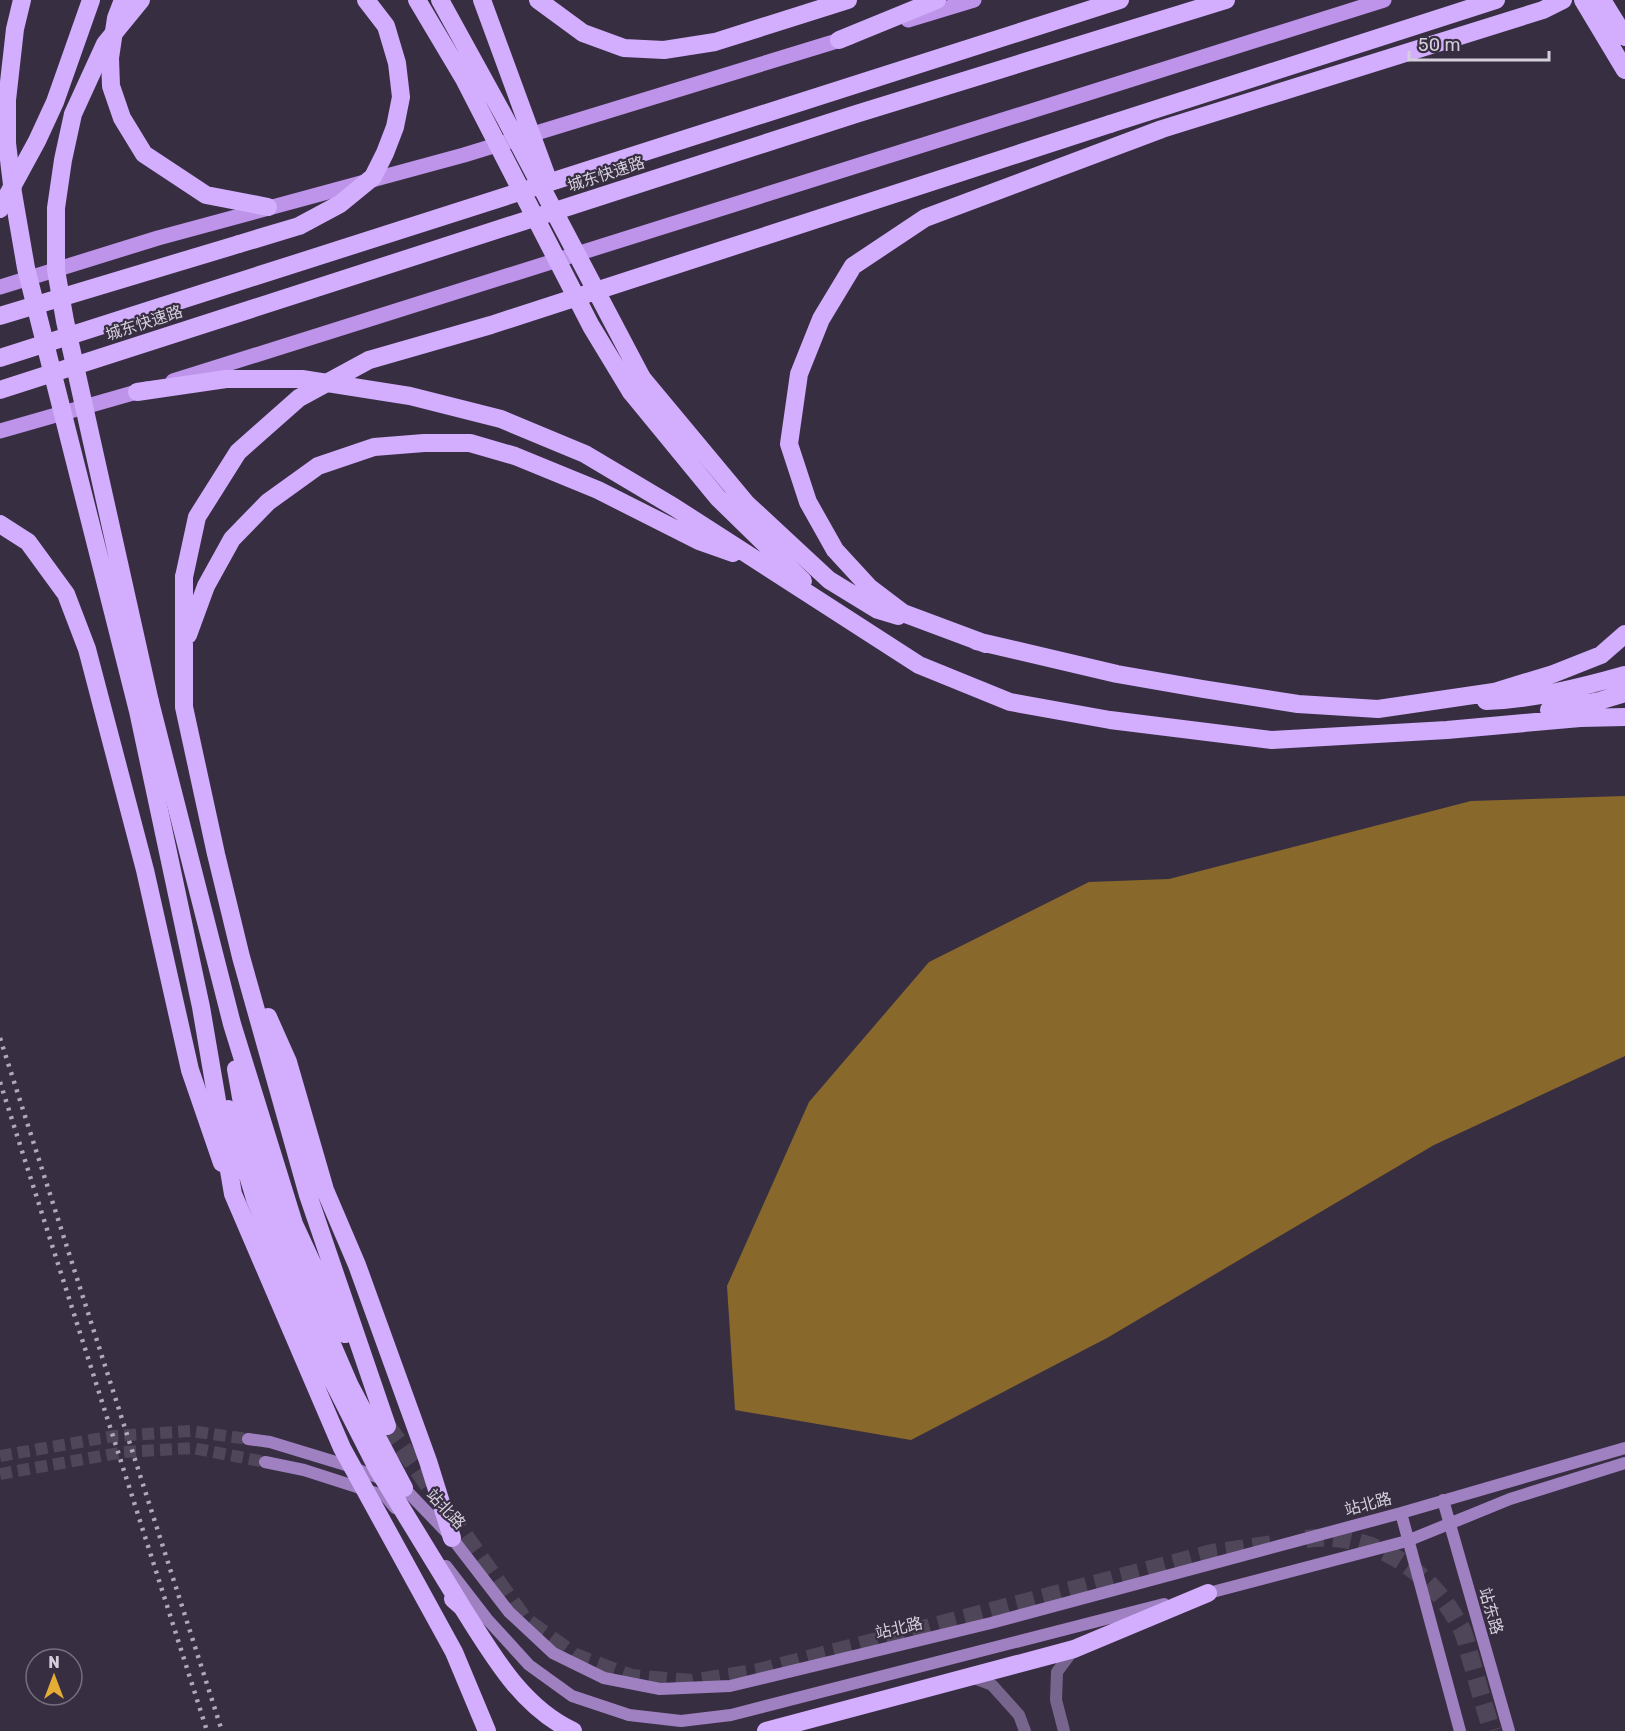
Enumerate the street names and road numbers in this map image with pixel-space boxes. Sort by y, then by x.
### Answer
street label: 城东快速路 [565,153,647,195]
street label: 城东快速路 [103,302,185,344]
street label: 站北路 [423,1485,469,1533]
street label: 站北路 [1342,1489,1394,1519]
street label: 站东路 [1475,1585,1507,1637]
street label: 站北路 [873,1613,925,1643]

